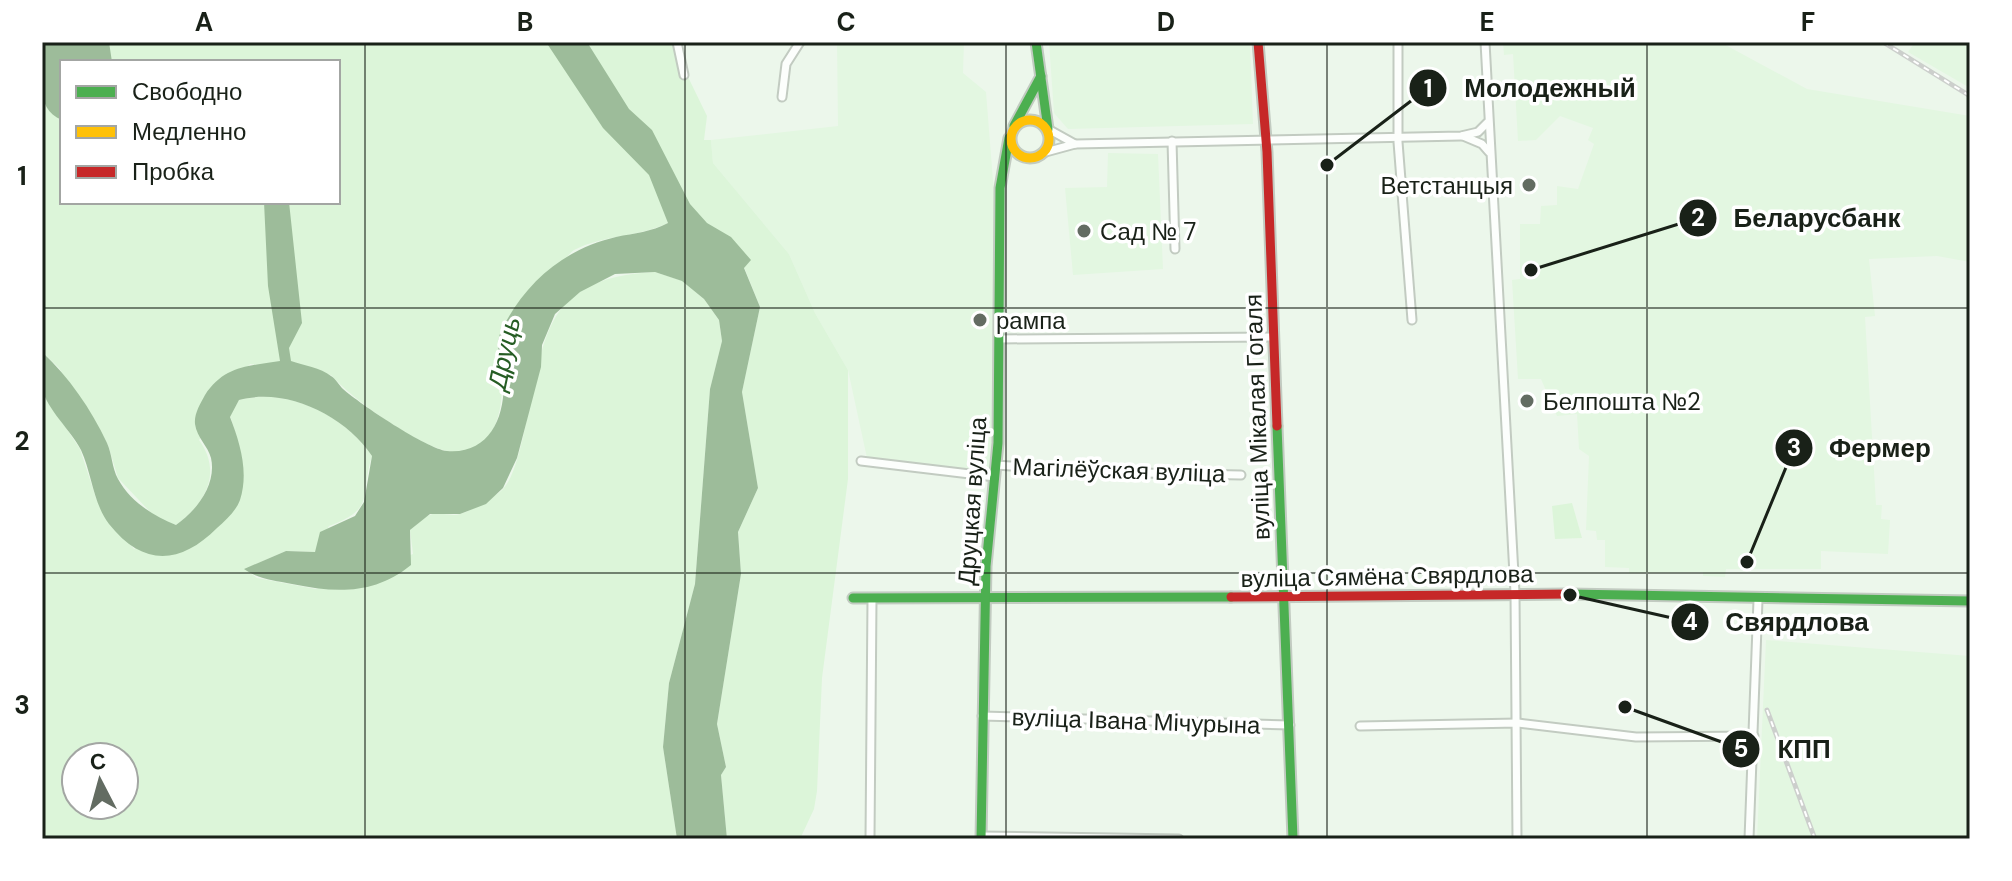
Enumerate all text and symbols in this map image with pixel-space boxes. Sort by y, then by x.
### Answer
text: A [195,5,213,39]
text: B [517,5,533,39]
text: C [836,5,856,39]
text: D [1157,5,1175,39]
text: E [1479,5,1495,39]
text: F [1801,5,1815,39]
legend [60,60,340,204]
callout: Молодежный [1408,63,1651,113]
text: Молодежный [1464,71,1636,105]
text: 1 [1424,73,1432,104]
text: Свободно [132,76,242,107]
text: Медленно [132,116,246,147]
text: Пробка [132,156,215,187]
text: 1 [17,159,27,193]
place label: Ветстанцыя [1380,170,1513,201]
marker: Ветстанцыя [1520,176,1538,194]
callout: Беларусбанк [1678,193,1917,243]
text: Беларусбанк [1734,201,1901,235]
text: 2 [1691,202,1705,233]
place label: Сад № 7 [1100,216,1196,247]
marker: Сад № 7 [1075,222,1093,240]
street label: вуліца Мікалая Гогаля [1237,293,1277,541]
place label: рампа [996,305,1066,336]
marker: рампа [971,311,989,329]
water label: Друць [479,314,528,395]
place label: Белпошта №2 [1543,386,1701,417]
marker: Белпошта №2 [1518,392,1536,410]
street label: Друцкая вуліца [951,415,993,586]
callout: Фермер [1774,423,1947,473]
text: 2 [14,424,30,458]
text: Фермер [1829,431,1931,465]
text: 3 [1787,432,1801,463]
street label: Магілёўская вуліца [1012,451,1227,489]
street label: вуліца Сямёна Свярдлова [1240,558,1534,594]
callout: Свярдлова [1670,597,1885,647]
text: Свярдлова [1725,605,1869,639]
text: 4 [1682,606,1698,637]
text: 3 [14,688,30,722]
street label: вуліца Івана Мічурына [1011,701,1261,741]
callout: КПП [1721,724,1847,774]
text: КПП [1777,732,1831,766]
text: 5 [1734,733,1748,764]
north arrow [60,741,140,821]
text: С [89,746,107,777]

